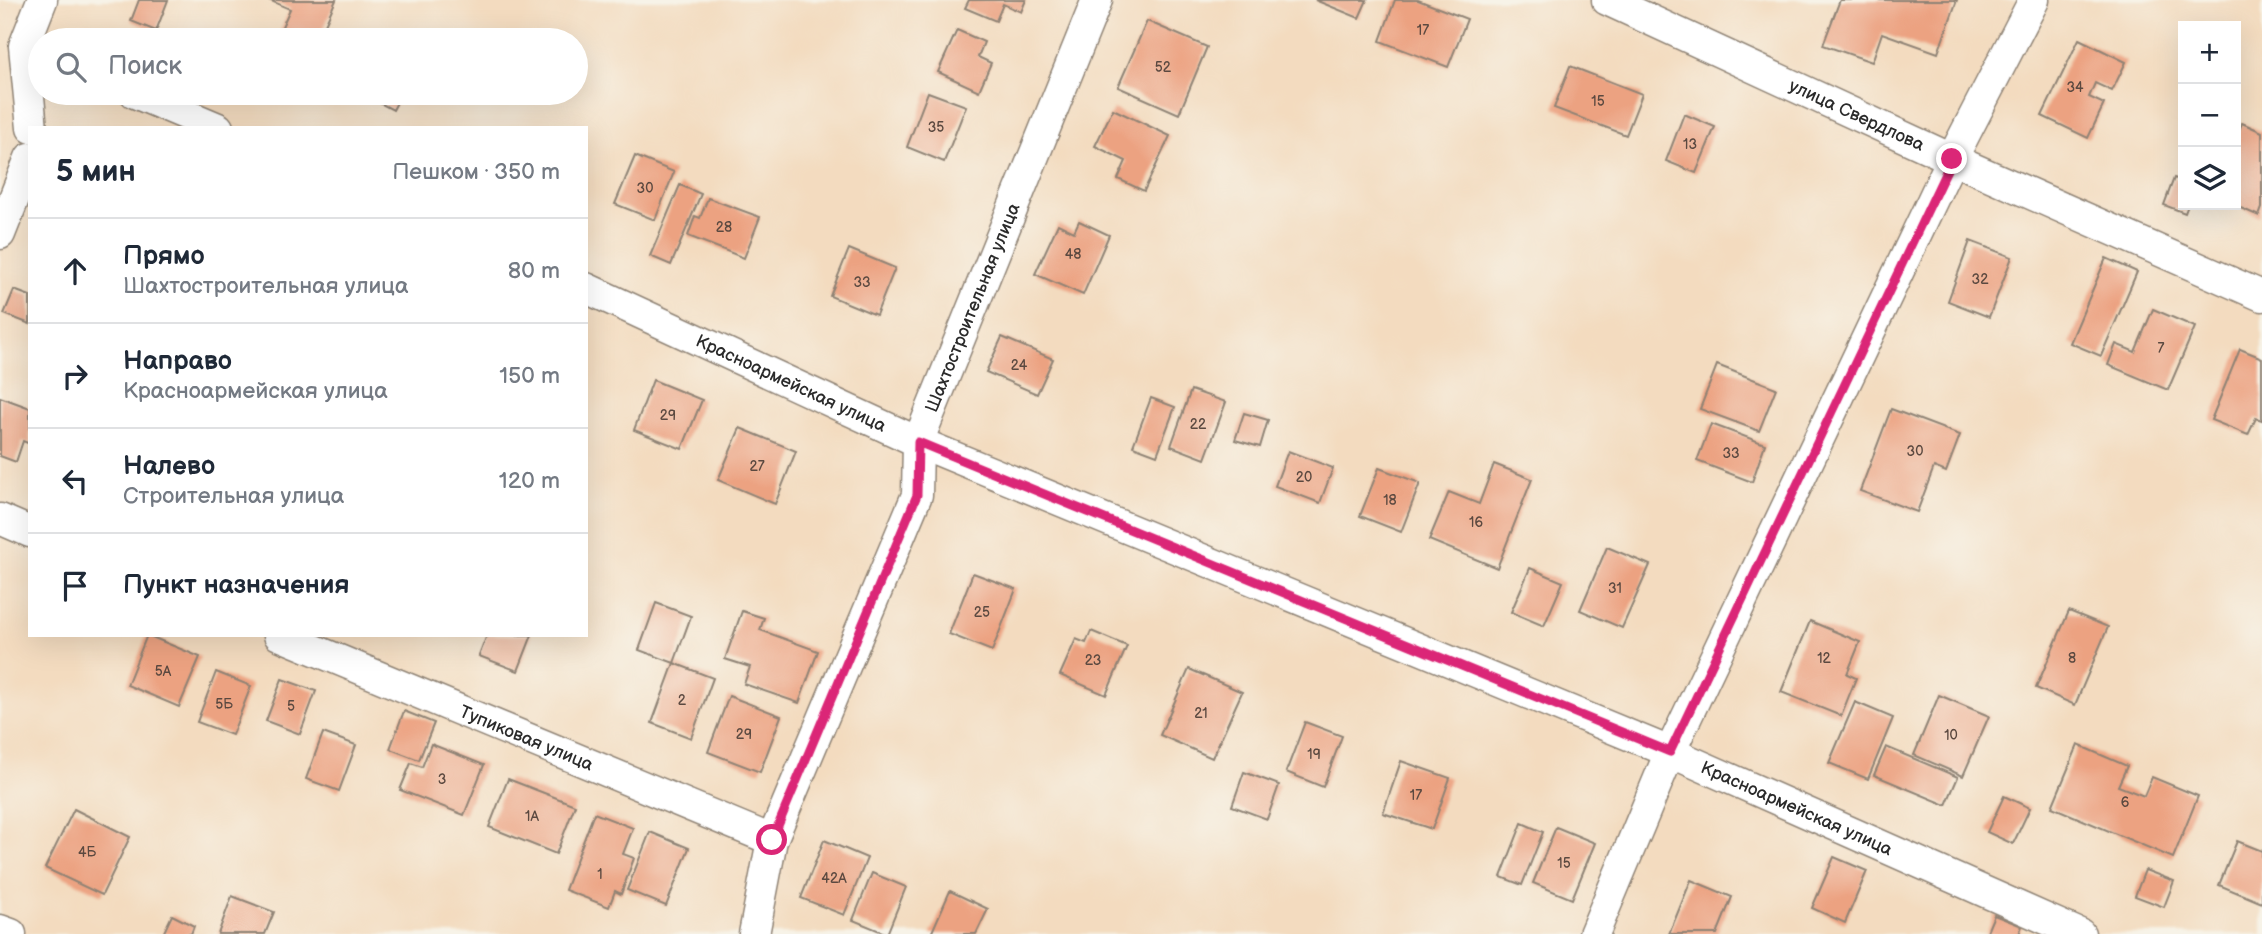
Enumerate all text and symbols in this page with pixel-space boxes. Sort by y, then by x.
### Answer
map controls [2178,21,2241,210]
button: + [2178,21,2241,84]
house number: 17 [1417,22,1429,39]
search box [28,28,588,105]
icon: search [52,48,90,86]
text: Поиск [108,51,182,82]
house number: 52 [1155,59,1172,76]
street label: улица Свердлова [1786,75,1928,155]
house number: 34 [2066,79,2084,96]
button: − [2178,84,2241,147]
house number: 15 [1591,93,1605,110]
house number: 35 [928,119,944,136]
house number: 13 [1683,136,1697,153]
route end [1936,143,1967,174]
button: layers [2178,147,2241,210]
text: 5 мин [56,154,136,190]
text: Пешком · 350 m [392,158,560,186]
house number: 30 [637,180,653,197]
street label: Шахтостроительная улица [921,200,1024,415]
house number: 28 [716,219,732,236]
text: Прямо [123,241,205,272]
house number: 48 [1065,246,1081,263]
icon: ahead [56,252,94,290]
text: 80 m [508,257,560,285]
house number: 32 [1972,271,1989,288]
text: Шахтостроительная улица [123,272,408,300]
house number: 33 [853,274,871,291]
street label: Красноармейская улица [693,330,890,436]
house number: 7 [2158,340,2165,357]
text: Направо [123,346,232,377]
icon: right [56,357,94,395]
house number: 24 [1011,357,1028,374]
text: 150 m [499,362,560,390]
text: Красноармейская улица [123,377,388,405]
house number: 29 [660,407,676,424]
house number: 22 [1190,416,1207,433]
house number: 30 [1907,443,1923,460]
house number: 33 [1722,445,1740,462]
text: Налево [123,451,215,482]
house number: 27 [749,458,765,475]
icon: left [56,462,94,500]
text: 120 m [499,467,560,495]
house number: 20 [1296,469,1312,486]
text: Строительная улица [123,482,344,510]
house number: 18 [1383,492,1397,509]
house number: 16 [1469,514,1483,531]
icon: arrive [56,567,94,605]
text: Пункт назначения [123,570,349,601]
house number: 31 [1608,580,1622,597]
house number: 25 [974,604,990,621]
house number: 12 [1817,650,1832,667]
house number: 8 [2068,650,2076,667]
house number: 23 [1085,652,1101,669]
house number: 5А [155,663,172,680]
house number: 2 [678,692,687,709]
house number: 5Б [215,696,233,713]
house number: 5 [287,698,295,715]
street label: Тупиковая улица [457,701,597,775]
house number: 21 [1194,705,1208,722]
house number: 29 [736,726,752,743]
house number: 10 [1944,727,1958,744]
house number: 19 [1307,746,1321,763]
street label: Красноармейская улица [1698,757,1896,860]
house number: 3 [438,771,446,788]
house number: 17 [1410,787,1422,804]
house number: 6 [2121,794,2130,811]
house number: 1А [525,808,539,825]
route start [756,824,787,855]
house number: 4Б [78,844,96,861]
house number: 15 [1557,855,1571,872]
house number: 1 [597,866,603,883]
house number: 42А [821,870,847,887]

